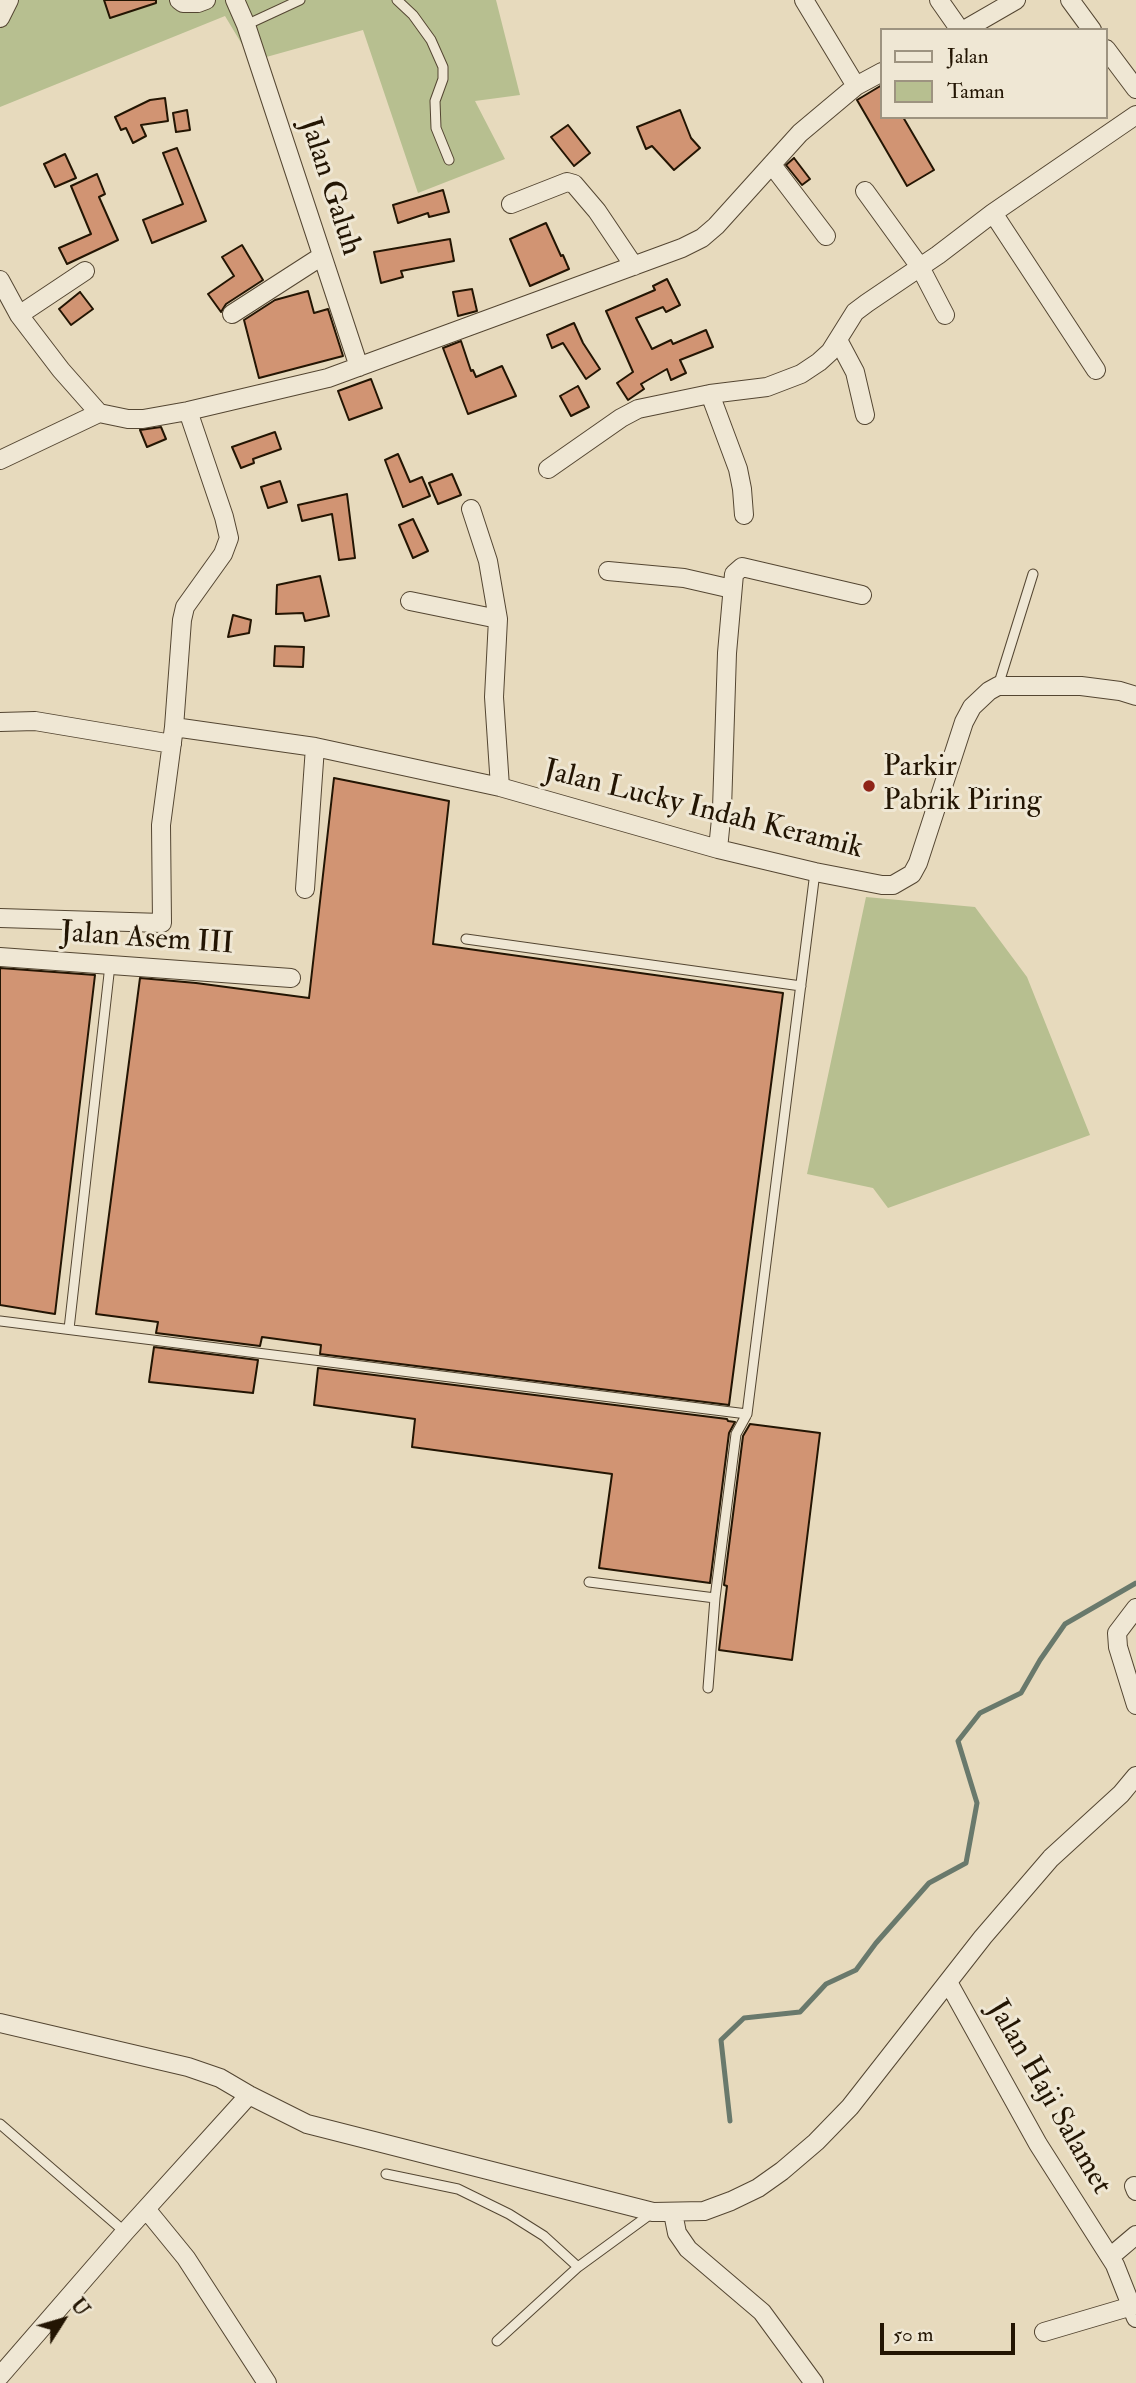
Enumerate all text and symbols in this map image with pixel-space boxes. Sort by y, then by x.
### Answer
legend [880,28,1108,119]
text: Jalan [947,43,989,70]
text: Taman [947,78,1005,105]
street label: Jalan Galuh [290,114,368,260]
place label: Parkir Pabrik Piring [883,751,1041,822]
street label: Jalan Lucky Indah Keramik [540,754,866,868]
marker: Parkir Pabrik Piring [861,778,877,794]
street label: Jalan Asem III [59,916,235,964]
street label: Jalan Haji Salamet [978,1994,1118,2202]
north arrow [28,2285,98,2355]
text: U [65,2294,94,2321]
scale bar [884,2310,1019,2354]
text: 50 m [893,2321,934,2348]

